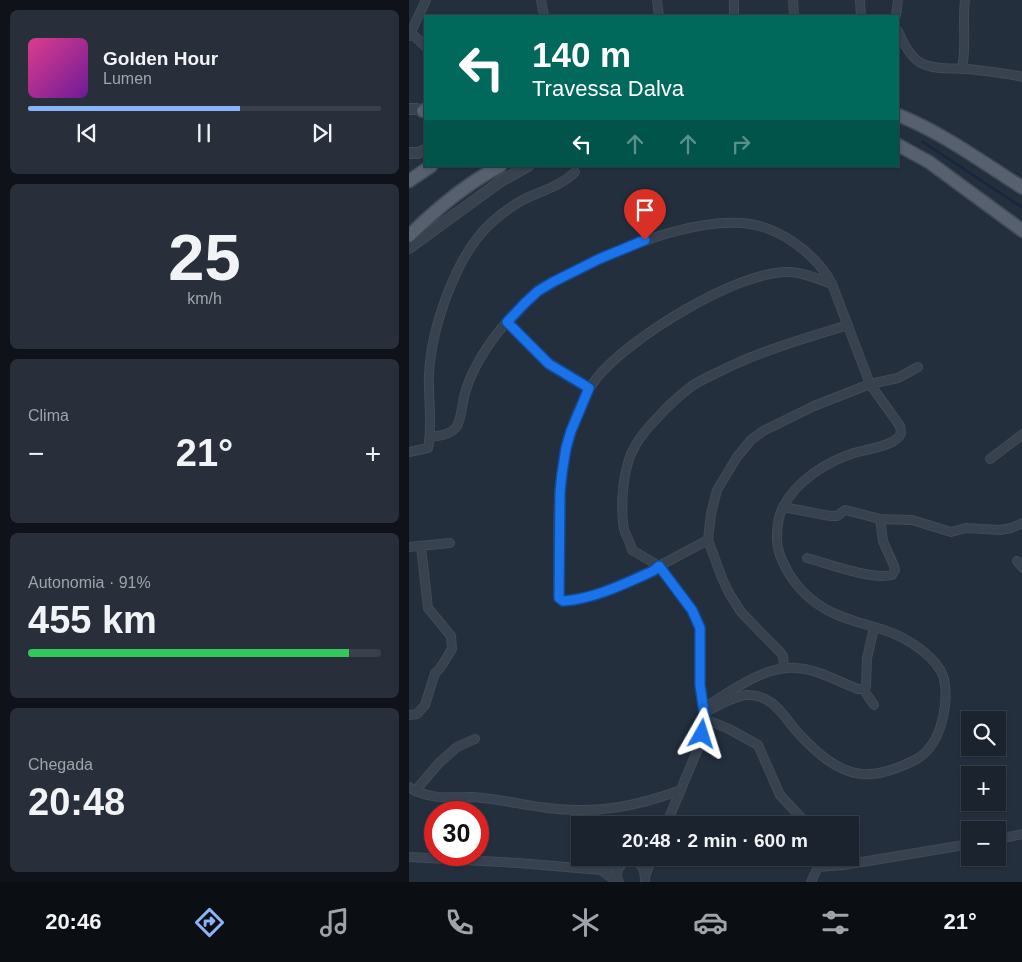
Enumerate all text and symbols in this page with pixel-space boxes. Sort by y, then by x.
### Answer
icon: left [449,35,514,100]
text: 140 m [532,35,631,74]
text: Golden Hour [103,48,218,69]
text: Lumen [103,70,152,87]
text: Travessa Dalva [532,76,684,101]
icon: previous [73,119,101,147]
icon: pause [190,119,218,147]
icon: next [308,119,336,147]
icon: left [568,130,596,158]
icon: ahead [621,130,649,158]
icon: ahead [674,130,702,158]
icon: right [727,130,755,158]
pin [624,189,666,240]
icon: arrive [631,196,659,224]
text: 25 [168,221,241,294]
text: km/h [187,290,222,307]
text: Clima [28,407,69,424]
text: 21° [176,432,233,474]
text: − [28,438,44,469]
text: + [365,438,381,469]
text: Autonomia · 91% [28,574,151,591]
text: 455 km [28,599,157,641]
position arrow [675,707,727,759]
map controls [961,711,1006,866]
button: search [961,711,1006,756]
text: Chegada [28,756,93,773]
button: + [961,766,1006,811]
text: 20:48 [28,781,125,823]
speed limit sign: 30 [424,801,489,866]
button: − [961,821,1006,866]
text: 20:48 · 2 min · 600 m [622,830,808,851]
icon: directions [192,905,227,940]
icon: music [317,905,352,940]
icon: phone [442,905,477,940]
icon: climate [568,905,603,940]
icon: car [693,905,728,940]
icon: filters [818,905,853,940]
text: 20:46 [45,909,101,934]
text: 21° [944,909,977,934]

